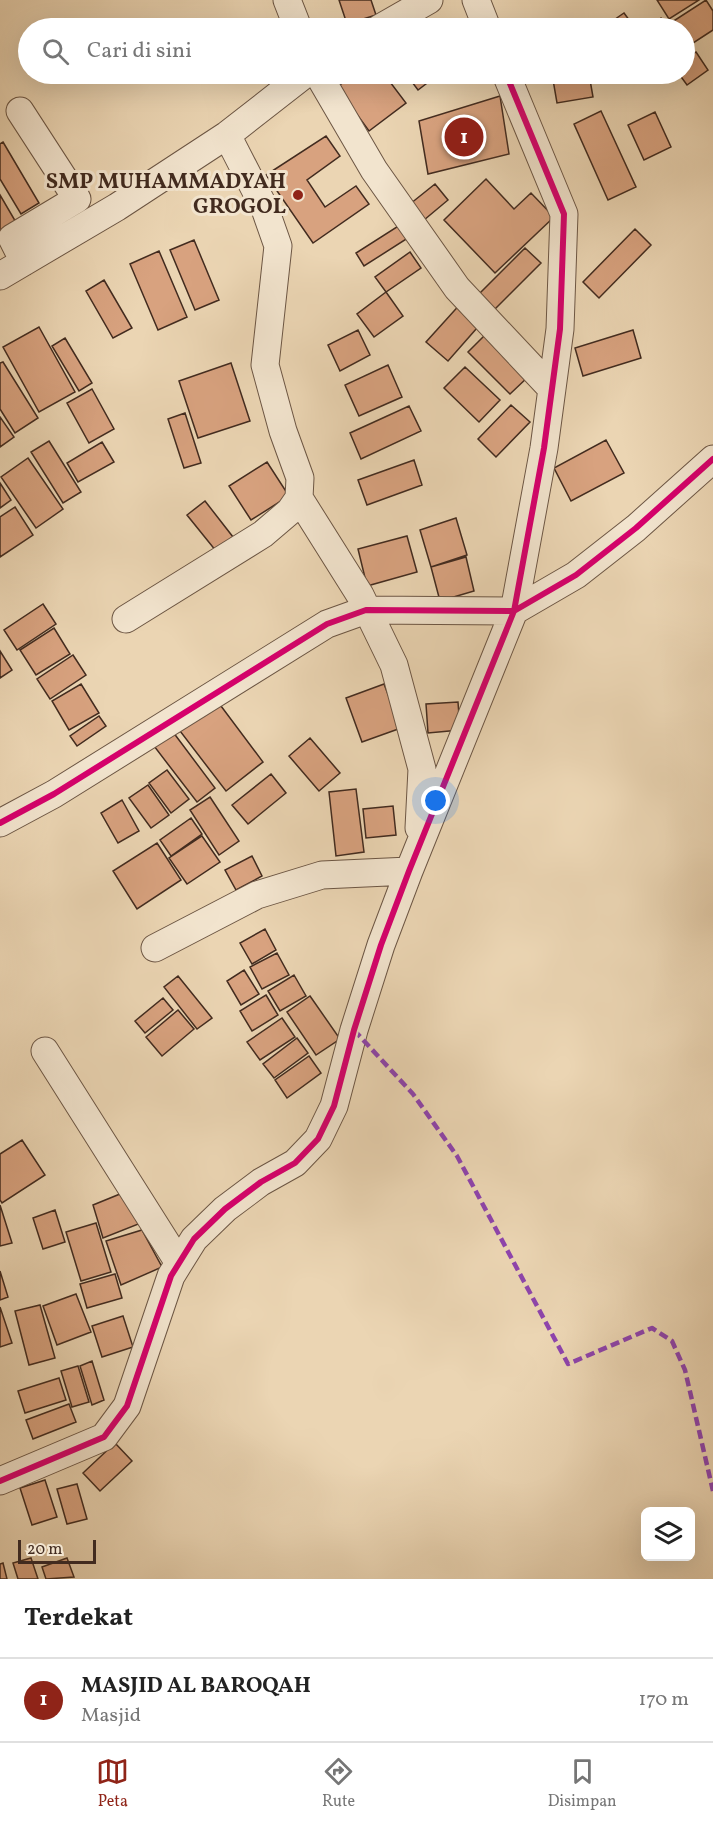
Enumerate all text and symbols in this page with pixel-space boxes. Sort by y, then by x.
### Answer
search box [18,18,695,84]
icon: search [39,35,72,68]
text: Cari di sini [87,36,192,67]
pin: 1 [444,114,484,160]
place label: SMP MUHAMMADYAH GROGOL [46,167,286,223]
marker: SMP MUHAMMADYAH GROGOL [291,188,305,202]
your location [421,786,450,815]
map controls [641,1507,695,1561]
button: layers [641,1507,695,1561]
scale bar [18,1537,96,1564]
text: 20 m [27,1539,62,1561]
text: Terdekat [24,1600,133,1636]
text: MASJID AL BAROQAH [81,1671,311,1702]
text: 1 [39,1686,48,1714]
text: 170 m [639,1686,689,1714]
text: Masjid [81,1702,141,1730]
tab: Peta [96,1755,129,1813]
tab: Rute [322,1755,355,1813]
tab: Disimpan [548,1755,617,1813]

